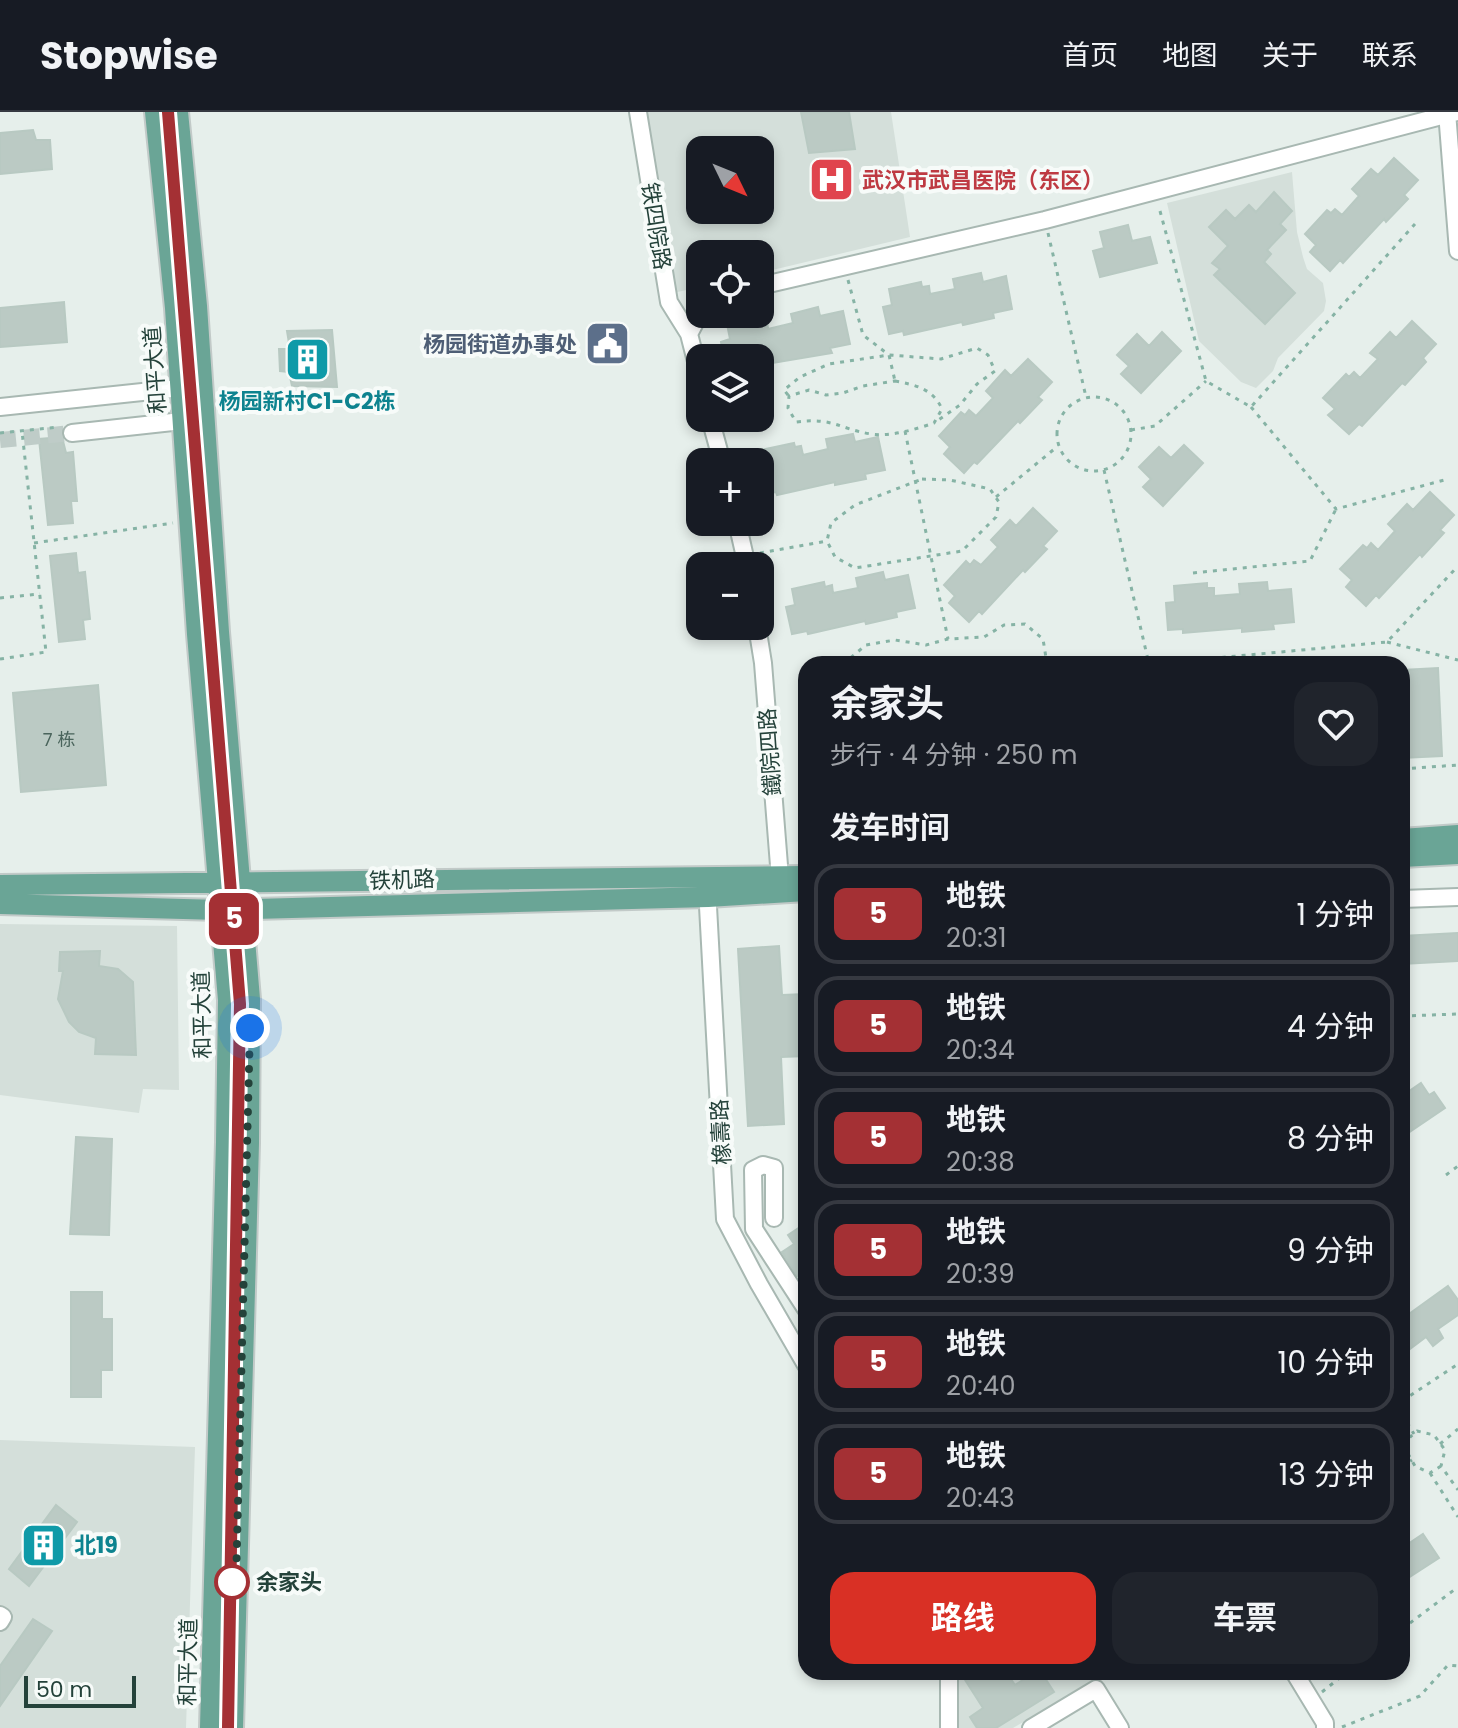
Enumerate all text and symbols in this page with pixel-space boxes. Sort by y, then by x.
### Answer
text: Stopwise [40,29,218,82]
text: 首页 [1062,36,1118,75]
text: 地图 [1162,36,1218,75]
text: 关于 [1262,36,1318,75]
text: 联系 [1362,36,1418,75]
north arrow [686,136,774,224]
map controls [686,136,774,640]
hospital icon: 武汉市武昌医院（东区） [807,156,855,204]
place label: 武汉市武昌医院（东区） [862,165,1104,196]
street label: 铁四院路 [634,180,678,272]
button: locate [686,240,774,328]
public building icon: 杨园街道办事处 [584,320,632,368]
street label: 和平大道 [136,325,174,415]
place label: 杨园街道办事处 [423,329,577,360]
building icon: 杨园新村C1-C2栋 [283,336,331,384]
button: layers [686,344,774,432]
place label: 杨园新村C1-C2栋 [218,386,396,417]
button: + [686,448,774,536]
button: − [686,552,774,640]
text: 余家头 [830,677,944,730]
button: heart [1294,682,1378,766]
street label: 鐵院四路 [751,707,789,797]
house number: 7 栋 [43,727,75,752]
text: 步行 · 4 分钟 · 250 m [830,737,1077,773]
text: 发车时间 [830,806,950,849]
street label: 铁机路 [368,863,436,897]
text: 地铁 [946,874,1006,917]
line badge: 5 [208,893,260,945]
text: 1 分钟 [1296,893,1374,936]
text: 5 [869,894,887,933]
text: 5 [225,899,243,938]
text: 20:31 [946,920,1006,956]
street label: 和平大道 [186,971,218,1059]
text: 地铁 [946,986,1006,1029]
text: 4 分钟 [1287,1005,1374,1048]
text: 5 [869,1006,887,1045]
your location [230,1008,270,1048]
text: 20:34 [946,1032,1014,1068]
street label: 橡壽路 [704,1098,738,1166]
text: 地铁 [946,1098,1006,1141]
text: 8 分钟 [1287,1117,1374,1160]
text: 5 [869,1118,887,1157]
text: 20:38 [946,1144,1015,1180]
text: 地铁 [946,1210,1006,1253]
text: 9 分钟 [1287,1229,1374,1272]
text: 5 [869,1230,887,1269]
text: 20:39 [946,1256,1015,1292]
text: 地铁 [946,1322,1006,1365]
text: 10 分钟 [1278,1341,1374,1384]
text: 5 [869,1342,887,1381]
text: 20:40 [946,1368,1016,1404]
text: 地铁 [946,1434,1006,1477]
text: 13 分钟 [1279,1453,1374,1496]
text: 5 [869,1454,887,1493]
text: 20:43 [946,1480,1014,1516]
building icon: 北19 [19,1521,67,1569]
place label: 北19 [74,1530,118,1561]
marker: 余家头 [215,1565,249,1599]
place label: 余家头 [256,1567,322,1598]
button: 路线 [830,1572,1096,1664]
button: 车票 [1112,1572,1378,1664]
street label: 和平大道 [172,1618,204,1706]
scale bar [24,1672,136,1708]
text: 50 m [36,1674,92,1705]

